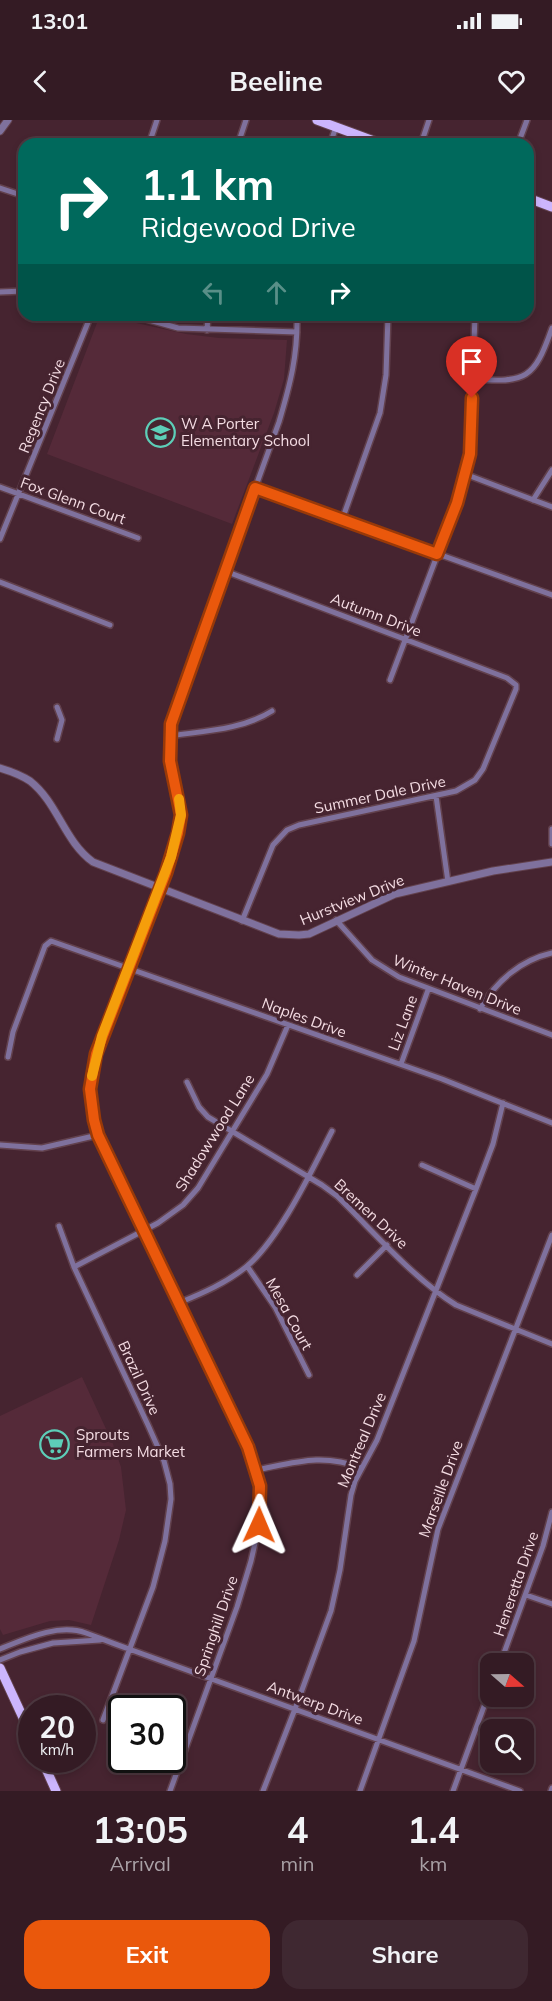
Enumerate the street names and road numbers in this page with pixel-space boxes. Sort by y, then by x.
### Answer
street label: Regency Drive [14,356,69,456]
street label: Fox Glenn Court [18,473,128,528]
street label: Autumn Drive [328,589,424,641]
street label: Summer Dale Drive [312,771,447,818]
street label: Hurstview Drive [297,870,407,929]
street label: Winter Haven Drive [390,950,524,1019]
street label: Naples Drive [259,993,349,1042]
street label: Liz Lane [384,993,421,1053]
street label: Shadowwood Lane [171,1070,258,1195]
street label: Bremen Drive [330,1175,412,1253]
street label: Mesa Court [262,1274,317,1353]
street label: Brazil Drive [114,1338,165,1418]
street label: Montreal Drive [333,1389,390,1490]
street label: Marseille Drive [414,1438,467,1540]
street label: Heneretta Drive [489,1529,542,1639]
street label: Springhill Drive [189,1573,242,1679]
street label: Antwerp Drive [265,1676,366,1729]

